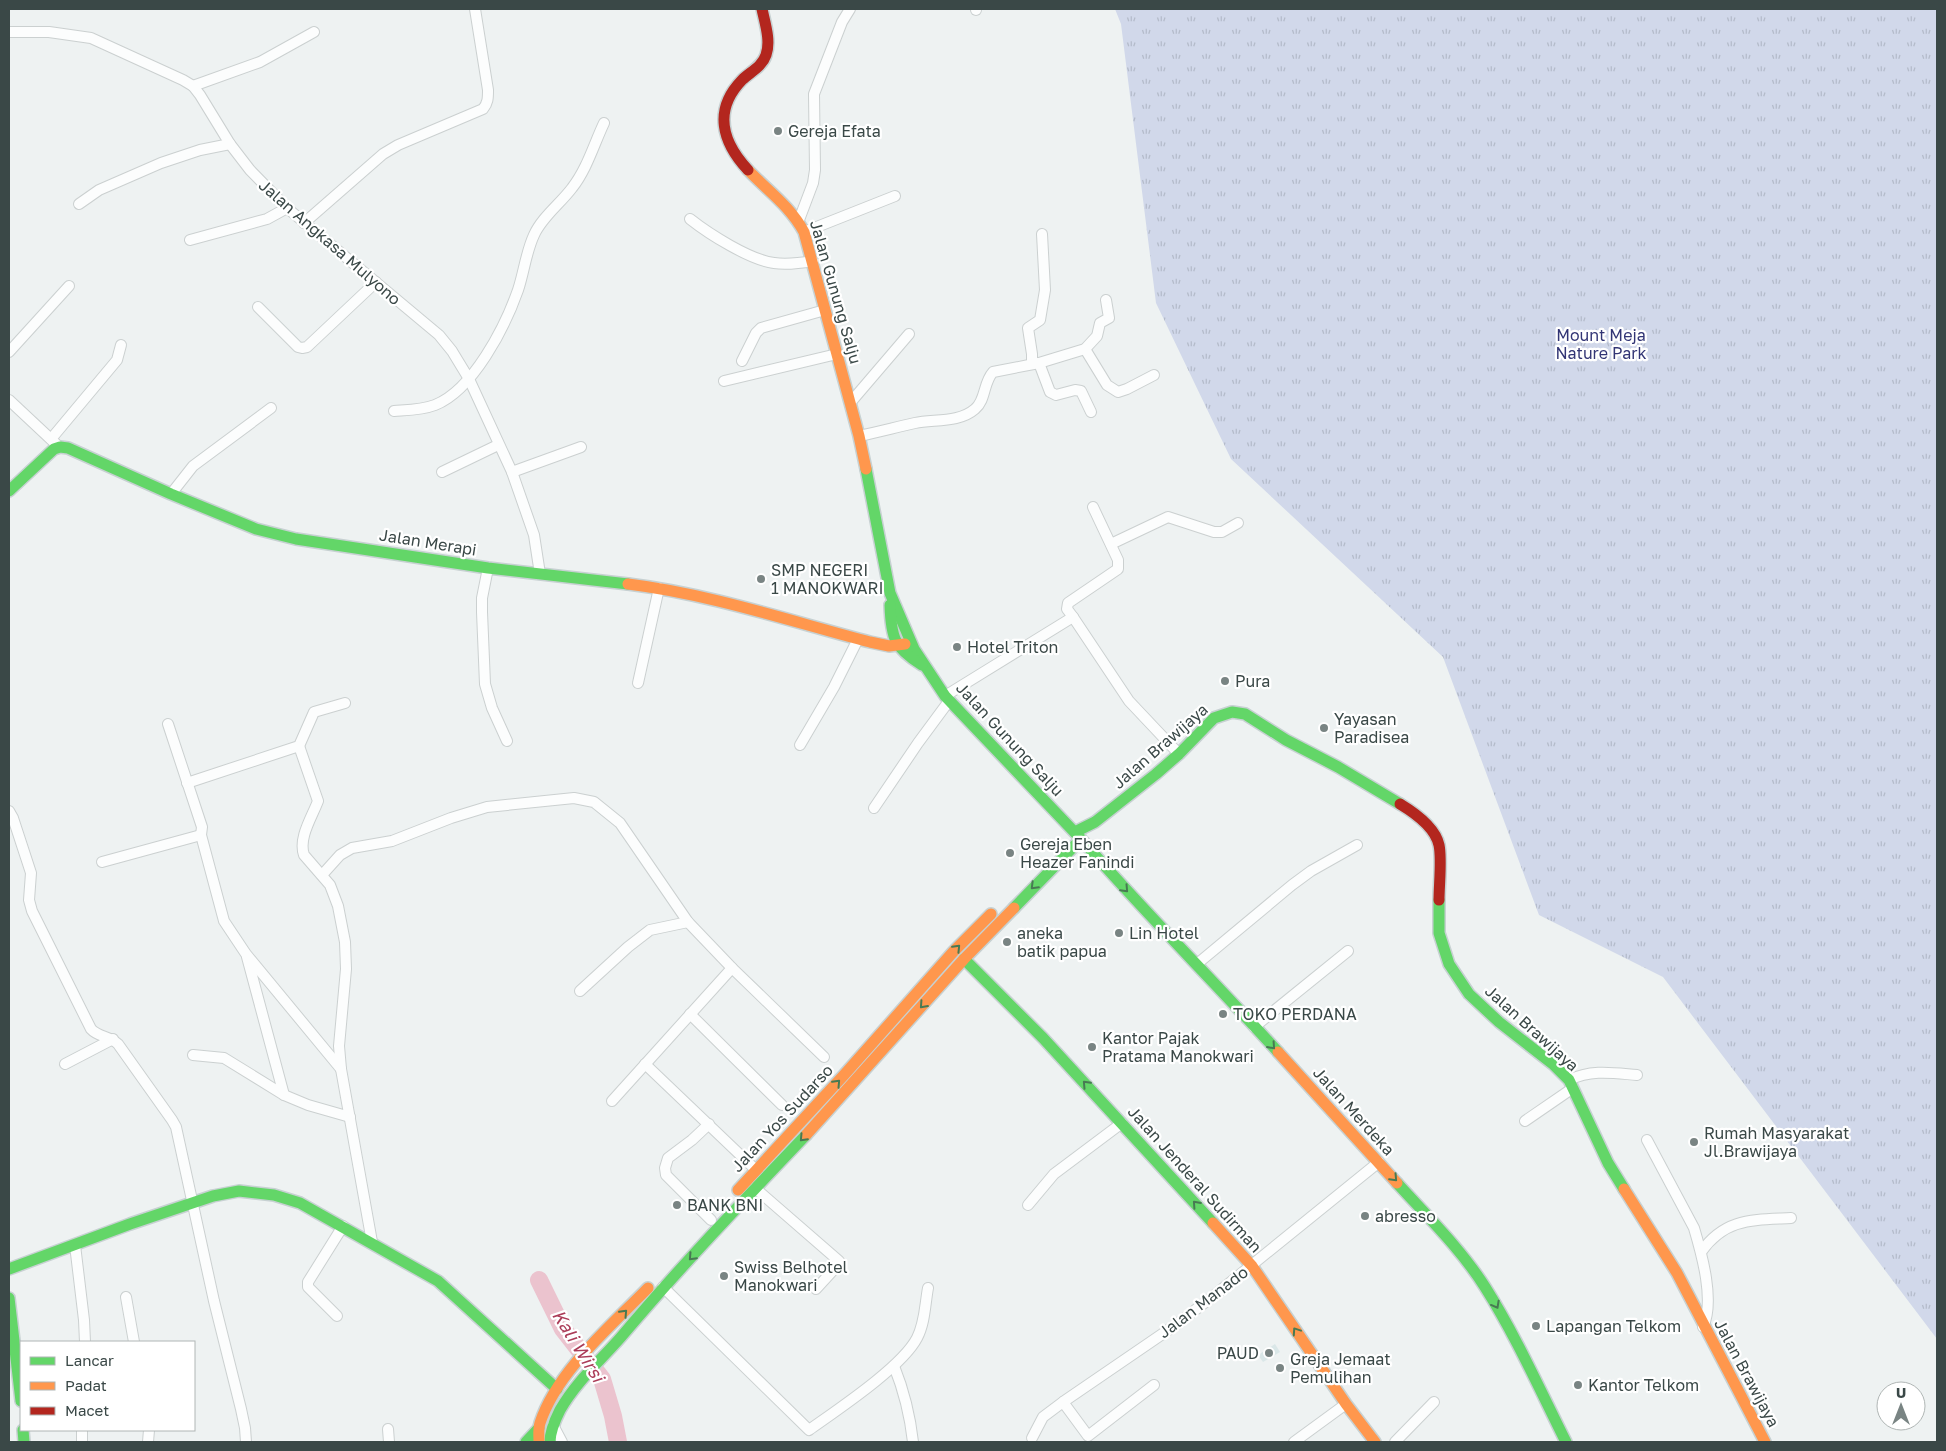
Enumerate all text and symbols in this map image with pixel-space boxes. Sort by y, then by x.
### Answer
place label: Gereja Efata [788,121,881,141]
marker: Gereja Efata [772,125,784,137]
street label: Jalan Angkasa Mulyono [255,175,405,309]
street label: Jalan Gunung Salju [806,218,866,366]
park label: Mount Meja Nature Park [1555,325,1647,363]
street label: Jalan Merapi [378,524,478,560]
place label: SMP NEGERI 1 MANOKWARI [771,560,883,598]
marker: SMP NEGERI 1 MANOKWARI [755,573,767,585]
place label: Hotel Triton [967,637,1058,657]
marker: Hotel Triton [951,641,963,653]
place label: Pura [1235,671,1270,691]
marker: Pura [1219,675,1231,687]
street label: Jalan Gunung Salju [952,678,1068,800]
street label: Jalan Brawijaya [1108,699,1212,793]
place label: Yayasan Paradisea [1334,709,1409,747]
marker: Yayasan Paradisea [1318,722,1330,734]
place label: Gereja Eben Heazer Fanindi [1020,834,1135,872]
marker: Gereja Eben Heazer Fanindi [1004,847,1016,859]
one-way arrow [1031,880,1040,889]
one-way arrow [1119,883,1128,892]
place label: aneka batik papua [1017,923,1107,961]
place label: Lin Hotel [1129,923,1199,943]
marker: Lin Hotel [1113,927,1125,939]
marker: aneka batik papua [1001,936,1013,948]
one-way arrow [951,945,960,954]
street label: Jalan Brawijaya [1481,981,1583,1075]
one-way arrow [920,999,929,1008]
place label: TOKO PERDANA [1233,1004,1357,1024]
marker: TOKO PERDANA [1217,1008,1229,1020]
place label: Kantor Pajak Pratama Manokwari [1102,1028,1254,1066]
marker: Kantor Pajak Pratama Manokwari [1086,1041,1098,1053]
one-way arrow [1266,1041,1275,1050]
street label: Jalan Yos Sudarso [727,1060,837,1176]
street label: Jalan Merdeka [1309,1063,1399,1159]
one-way arrow [831,1079,840,1088]
one-way arrow [1083,1081,1092,1090]
street label: Jalan Jenderal Sudirman [1124,1101,1266,1257]
place label: Rumah Masyarakat Jl.Brawijaya [1704,1123,1849,1161]
one-way arrow [800,1132,809,1141]
marker: Rumah Masyarakat Jl.Brawijaya [1688,1136,1700,1148]
one-way arrow [1388,1173,1397,1182]
place label: BANK BNI [687,1195,763,1215]
marker: BANK BNI [671,1199,683,1211]
one-way arrow [1193,1200,1202,1209]
place label: abresso [1375,1206,1436,1226]
marker: abresso [1359,1210,1371,1222]
one-way arrow [689,1251,698,1260]
place label: Swiss Belhotel Manokwari [734,1257,848,1295]
street label: Jalan Manado [1154,1262,1252,1342]
marker: Swiss Belhotel Manokwari [718,1270,730,1282]
one-way arrow [1489,1299,1499,1308]
water label: Kali Wirsi [548,1305,611,1387]
one-way arrow [618,1310,627,1319]
place label: Lapangan Telkom [1546,1316,1681,1336]
street label: Jalan Brawijaya [1710,1316,1784,1430]
marker: Lapangan Telkom [1530,1320,1542,1332]
one-way arrow [1293,1328,1302,1337]
legend [20,1341,195,1431]
place label: PAUD [1217,1343,1259,1363]
marker: PAUD [1263,1347,1275,1359]
place label: Greja Jemaat Pemulihan [1290,1349,1391,1387]
text: Lancar [65,1351,114,1369]
marker: Greja Jemaat Pemulihan [1274,1362,1286,1374]
place label: Kantor Telkom [1588,1375,1699,1395]
text: Padat [65,1376,107,1394]
marker: Kantor Telkom [1572,1379,1584,1391]
north arrow [1876,1381,1926,1431]
text: U [1896,1384,1906,1401]
text: Macet [65,1401,109,1419]

